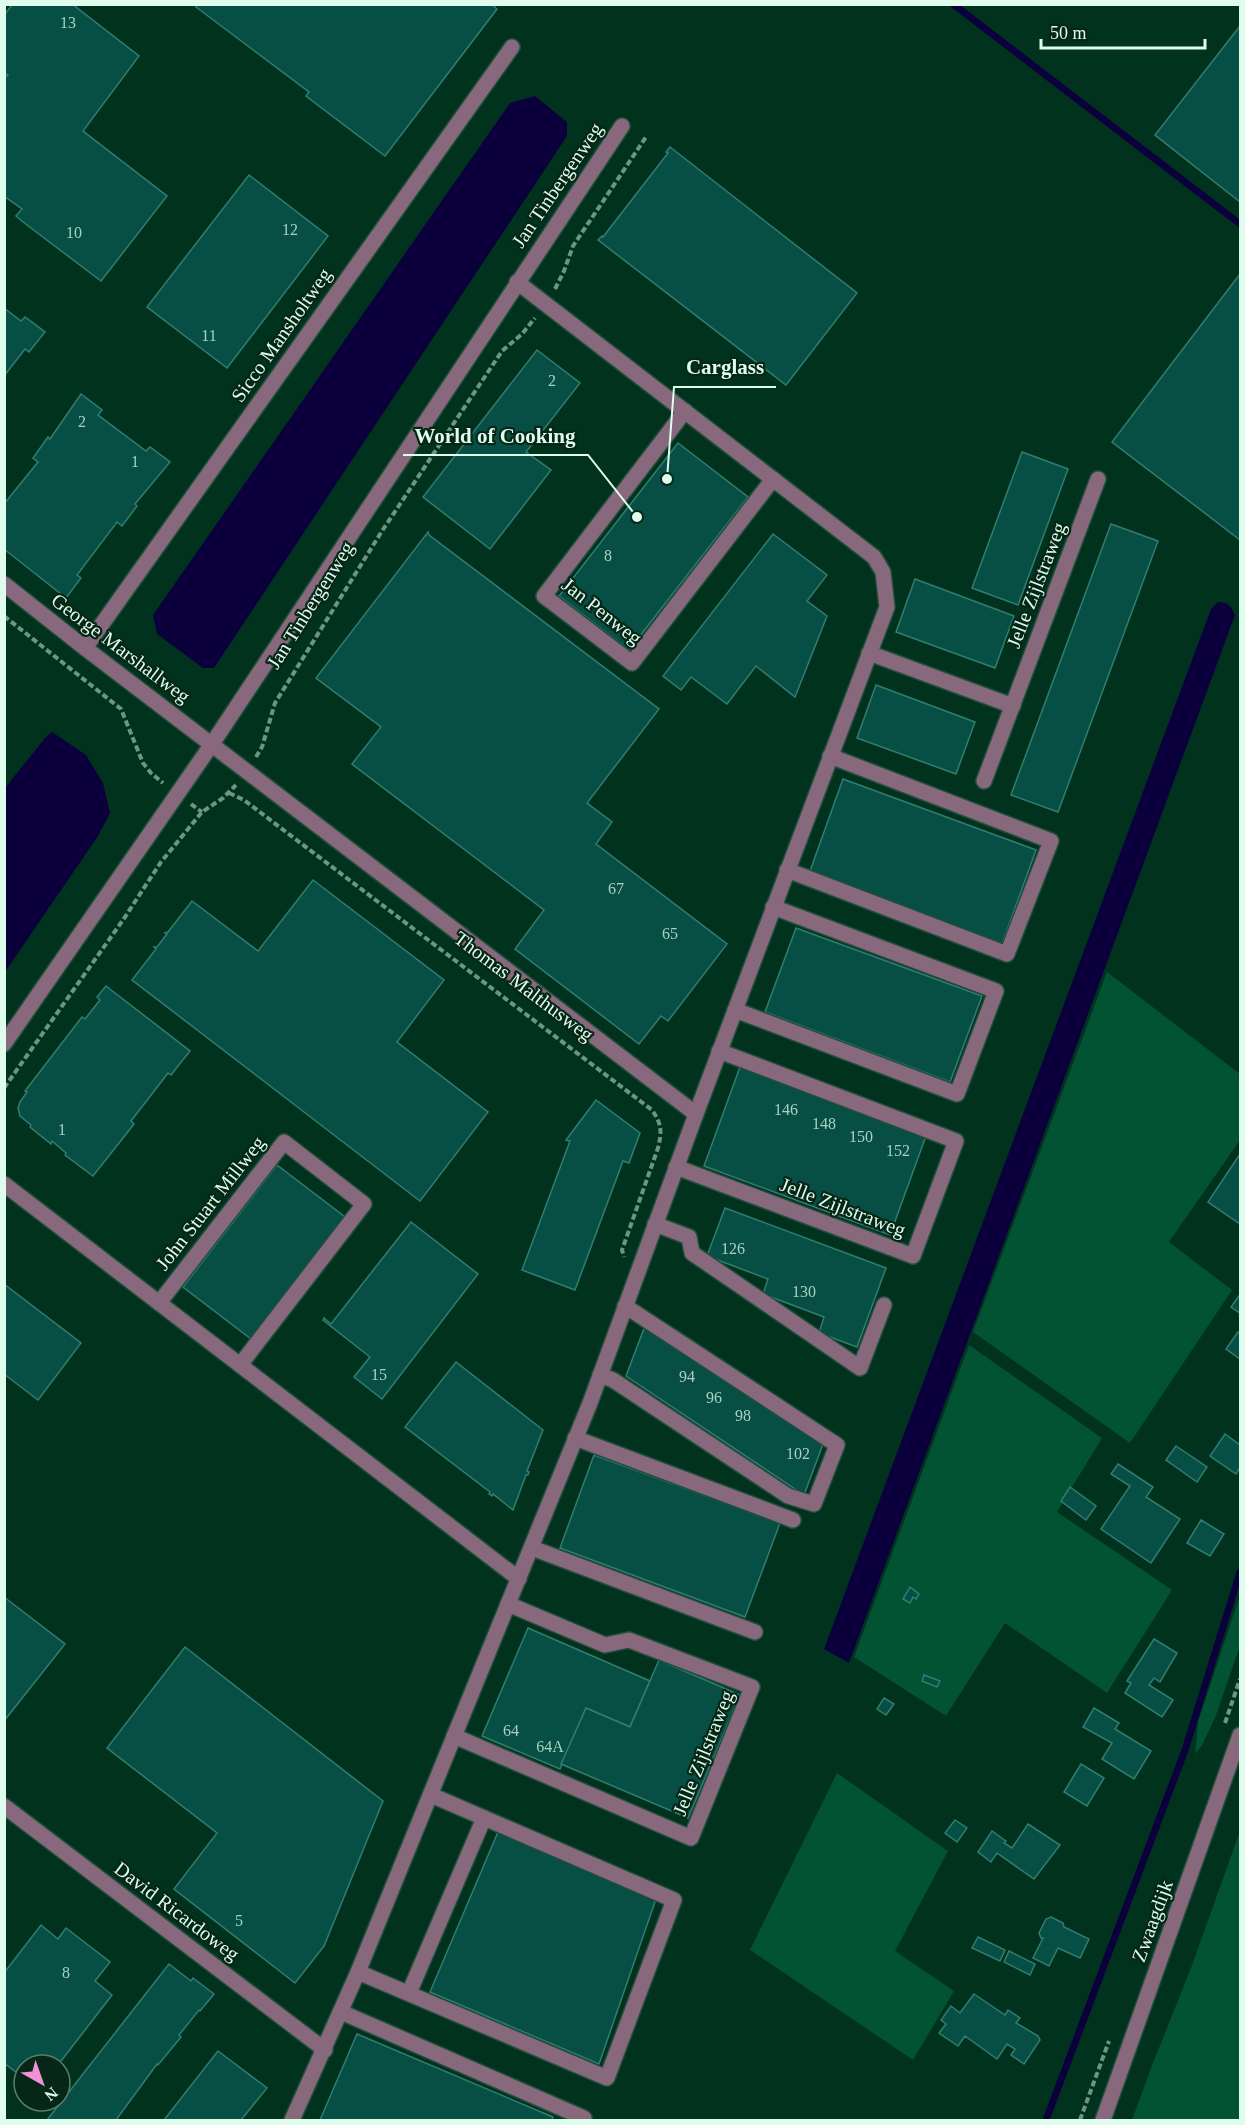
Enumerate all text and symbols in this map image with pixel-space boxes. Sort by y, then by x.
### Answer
scale bar [1041,12,1204,50]
house number: 13 [60,14,76,31]
text: 50 m [1050,23,1087,43]
street label: Jan Tinbergenweg [507,118,608,252]
house number: 12 [282,221,298,238]
house number: 10 [66,224,82,241]
street label: Sicco Mansholtweg [227,264,336,407]
house number: 11 [201,327,217,344]
callout: Carglass [674,348,776,387]
text: Carglass [686,355,764,379]
house number: 2 [548,372,556,389]
house number: 2 [78,413,86,430]
callout: World of Cooking [403,416,588,455]
text: World of Cooking [414,424,576,448]
house number: 1 [131,453,139,470]
street label: Jelle Zijlstraweg [1002,519,1071,651]
street label: Jan Tinbergenweg [262,537,359,673]
house number: 8 [604,547,612,564]
street label: Jan Penweg [557,573,646,650]
street label: George Marshallweg [47,589,195,708]
house number: 67 [608,880,624,897]
house number: 65 [662,925,678,942]
street label: Thomas Malthusweg [450,927,598,1046]
house number: 146 [774,1101,798,1118]
house number: 148 [812,1115,836,1132]
house number: 1 [58,1121,66,1138]
house number: 150 [849,1128,873,1145]
street label: John Stuart Millweg [151,1132,270,1275]
house number: 152 [886,1142,910,1159]
street label: Jelle Zijlstraweg [777,1173,909,1242]
house number: 126 [721,1240,745,1257]
house number: 130 [792,1283,816,1300]
house number: 15 [371,1366,387,1383]
house number: 94 [679,1368,695,1385]
house number: 96 [706,1389,722,1406]
house number: 98 [735,1407,751,1424]
house number: 102 [786,1445,810,1462]
street label: Jelle Zijlstraweg [668,1687,739,1819]
house number: 64 [503,1722,519,1739]
house number: 64A [536,1738,564,1755]
street label: David Ricardoweg [110,1857,244,1966]
street label: Zwaagdijk [1127,1877,1178,1965]
house number: 5 [235,1912,243,1929]
house number: 8 [62,1964,70,1981]
north arrow [12,2053,72,2113]
text: N [41,2084,61,2105]

